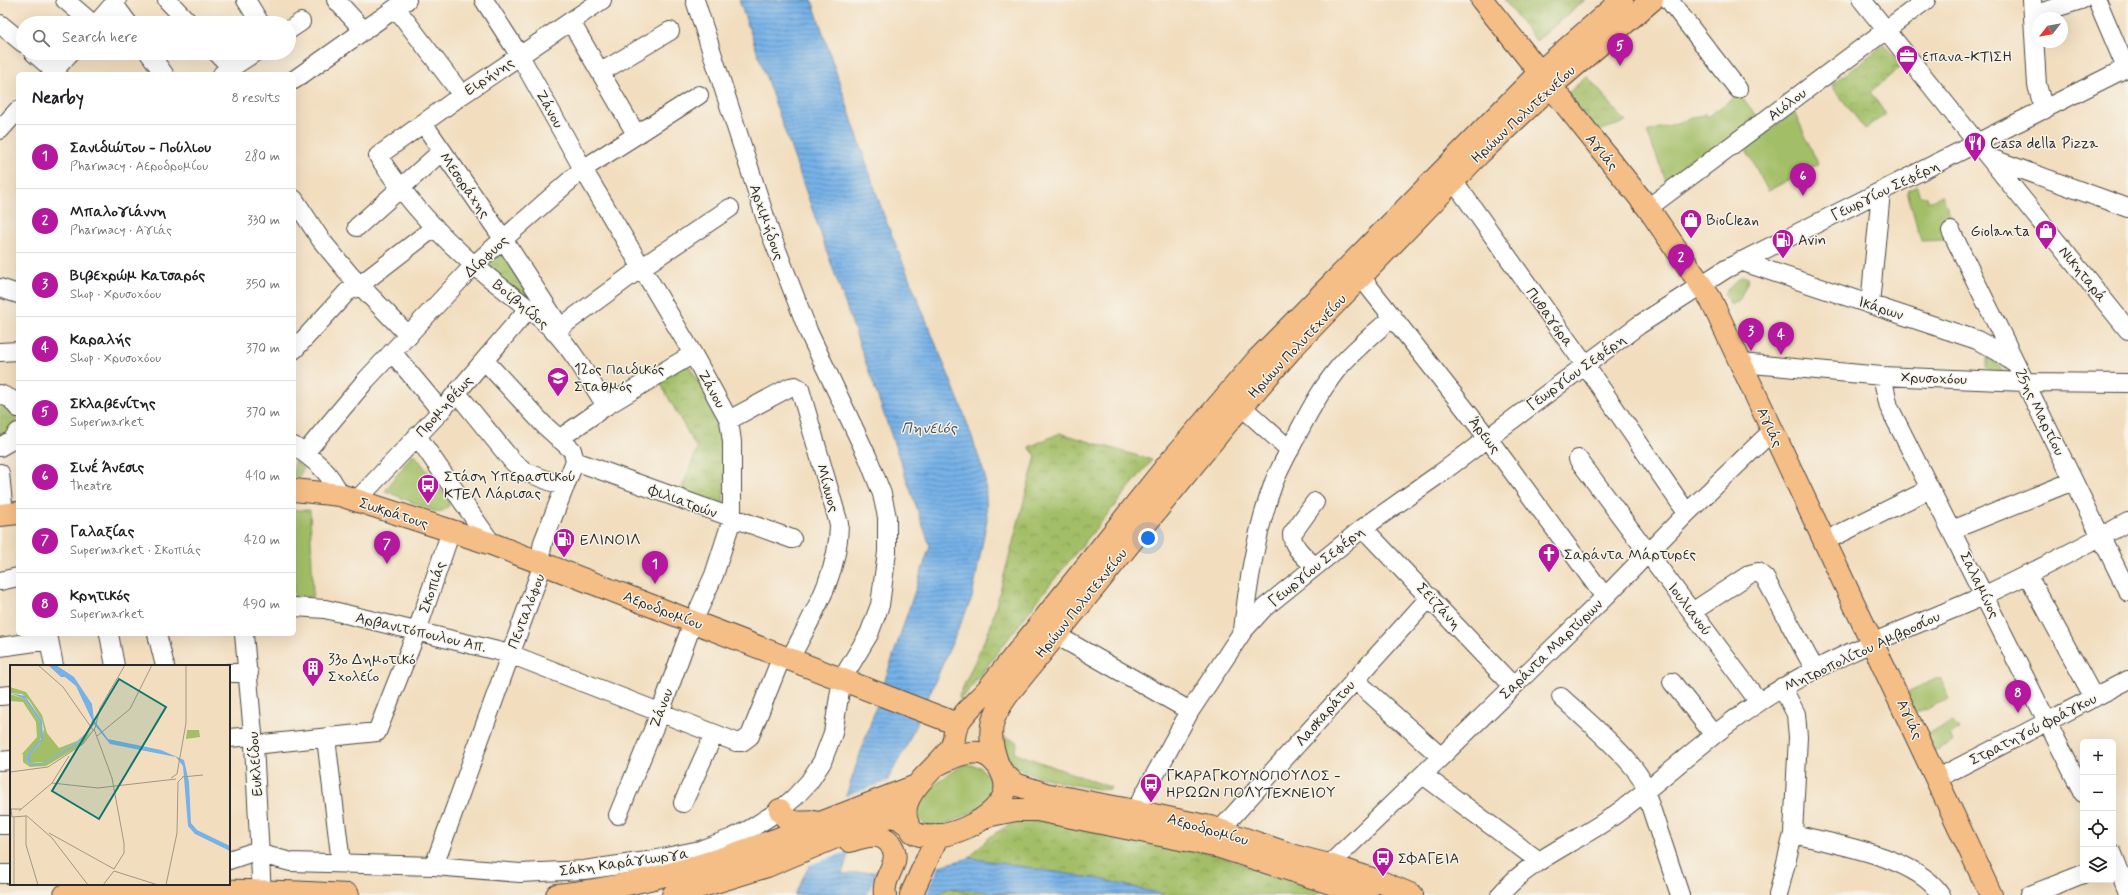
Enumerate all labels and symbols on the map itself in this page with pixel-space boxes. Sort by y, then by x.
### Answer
north arrow [2032,12,2068,48]
pin: 5 [1607,33,1633,66]
office icon: επανα-ΚΤΙΣΗ [1894,43,1920,76]
place label: επανα-ΚΤΙΣΗ [1922,47,2012,67]
street label: Ειρήνης [461,53,519,101]
street label: Ηρώων Πολυτεχνείου [1467,61,1580,168]
street label: Αιόλου [1764,84,1811,126]
street label: Ζάνου [530,87,568,132]
street label: Αγιάς [1580,130,1622,176]
restaurant icon: Casa della Pizza [1962,130,1988,163]
place label: Casa della Pizza [1990,134,2099,154]
street label: Μεσοράχης [434,149,494,223]
street label: Γεωργίου Σεφέρη [1828,156,1943,226]
pin: 6 [1790,163,1816,196]
street label: Αρχιμήδους [744,182,789,263]
shop icon: BioClean [1678,207,1704,240]
place label: BioClean [1706,211,1759,231]
shop icon: Giolanta [2033,218,2059,251]
place label: Giolanta [1970,222,2030,242]
fuel station icon: Avin [1770,227,1796,260]
street label: Δίρφυος [460,231,513,282]
place label: Avin [1798,231,1826,251]
street label: Νικηταρά [2054,242,2111,307]
pin: 2 [1668,244,1694,277]
street label: Βοϊβηίδος [488,275,553,335]
street label: Πυθαγόρα [1521,284,1578,352]
street label: Ηρώων Πολυτεχνείου [1244,290,1352,403]
street label: Ικάρων [1855,292,1906,326]
pin: 3 [1738,318,1764,351]
pin: 4 [1768,322,1794,355]
street label: Γεωργίου Σεφέρη [1523,330,1630,416]
place label: 12ος Παιδικός Σταθμός [574,360,665,397]
school or university icon: 12ος Παιδικός Σταθμός [545,365,571,398]
street label: 25ης Μαρτίου [2009,366,2069,459]
street label: Ζάνου [692,367,730,412]
street label: Χρυσοχόου [1901,368,1968,390]
street label: Προμηθέως [412,371,478,442]
street label: Αγιάς [1751,404,1787,451]
street label: Άρεως [1463,413,1505,459]
water label: Πηνειός [901,418,958,439]
street label: Μίνωος [811,462,844,515]
place label: Στάση Υπεραστικού ΚΤΕΛ Λάρισας [444,467,576,504]
bus stop icon: Στάση Υπεραστικού ΚΤΕΛ Λάρισας [415,472,441,505]
street label: Φιλιατρών [645,480,720,524]
street label: Σωκράτους [356,493,431,535]
street label: Γεωργίου Σεφέρη [1264,522,1369,612]
fuel station icon: ΕΛΙΝΟΙΛ [551,526,577,559]
your location [1138,528,1158,548]
place label: ΕΛΙΝΟΙΛ [580,530,640,550]
pin: 7 [374,531,400,564]
church icon: Σαράντα Μάρτυρες [1536,541,1562,574]
street label: Ηρώων Πολυτεχνείου [1031,544,1132,663]
place label: Σαράντα Μάρτυρες [1564,545,1697,565]
street label: Σαλαμίνος [1954,549,2004,622]
pin: 1 [642,551,668,584]
street label: Σκοπιάς [415,558,451,616]
street label: Πενταλόφου [503,571,551,652]
street label: Σεϊζάνη [1411,579,1465,635]
street label: Ιουλιανού [1663,579,1716,640]
street label: Αεροδρομίου [620,587,705,635]
street label: Σαράντα Μαρτύρων [1496,595,1608,704]
street label: Μητροπολίτου Αμβροσίου [1781,607,1944,697]
street label: Αρβανιτόπουλου Απ. [353,608,488,658]
place label: 33ο Δημοτικό Σχολείο [328,650,416,687]
building icon: 33ο Δημοτικό Σχολείο [300,655,326,688]
inset map [10,665,230,885]
street label: Λασκαράτου [1291,676,1360,751]
pin: 8 [2005,680,2031,713]
street label: Ζάνου [645,686,679,731]
street label: Στρατηγού Φράγκου [1966,689,2101,771]
street label: Αγιάς [1891,696,1927,743]
street label: Ευκλείδου [244,731,268,797]
place label: ΓΚΑΡΑΓΚΟΥΝΟΠΟΥΛΟΣ - ΗΡΩΩΝ ΠΟΛΥΤΕΧΝΕΙΟΥ [1166,766,1341,803]
bus stop icon: ΓΚΑΡΑΓΚΟΥΝΟΠΟΥΛΟΣ - ΗΡΩΩΝ ΠΟΛΥΤΕΧΝΕΙΟΥ [1138,771,1164,804]
street label: Αεροδρομίου [1165,809,1251,851]
street label: Σάκη Καράγιωργα [558,844,690,882]
bus stop icon: ΣΦΑΓΕΙΑ [1370,845,1396,878]
place label: ΣΦΑΓΕΙΑ [1398,849,1459,869]

